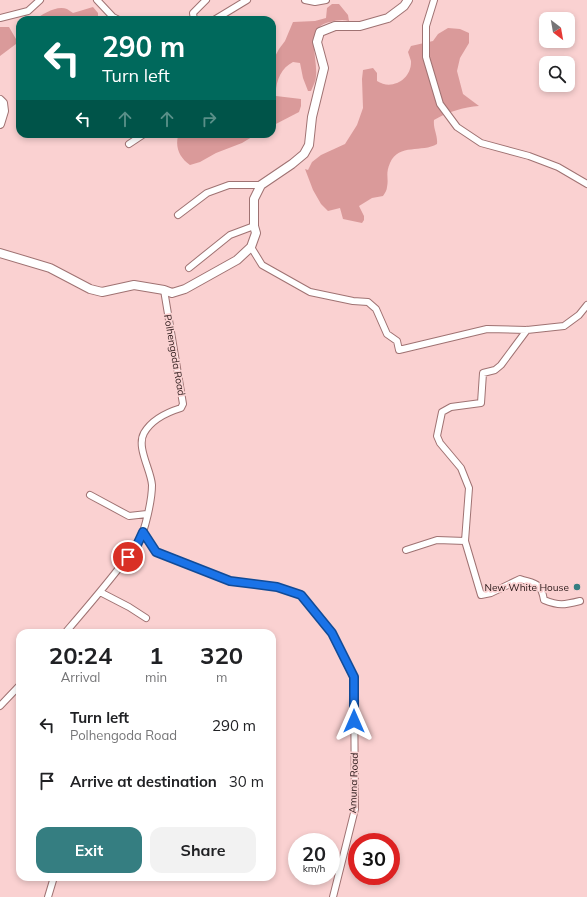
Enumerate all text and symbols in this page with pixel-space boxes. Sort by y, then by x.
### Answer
north arrow [539,12,575,48]
map controls [539,12,575,92]
text: 290 m [102,29,185,64]
icon: left [36,32,88,84]
button: search [539,56,575,92]
text: Turn left [102,64,170,87]
icon: left [72,108,94,130]
icon: ahead [114,108,136,130]
icon: ahead [156,108,178,130]
icon: right [198,108,220,130]
street label: Polhengoda Road [161,313,188,397]
pin [111,540,145,574]
icon: arrive [117,546,139,568]
place label: New White House [484,581,569,594]
marker: New White House [572,582,582,592]
text: 20:24 [49,640,112,670]
text: 1 [149,640,163,670]
text: 320 [200,640,243,670]
text: Arrival [61,669,100,685]
text: min [145,669,167,685]
text: m [216,669,227,685]
position arrow [333,700,375,742]
text: Turn left [70,708,129,727]
icon: left [36,714,58,736]
text: 290 m [212,716,256,735]
text: Polhengoda Road [70,727,177,743]
street label: Amuna Road [346,752,361,814]
icon: arrive [36,770,58,792]
text: Arrive at destination [70,772,217,791]
text: 30 m [229,772,264,791]
button: Exit [36,827,142,873]
button: Share [150,827,256,873]
speed limit sign: 30 [348,833,400,885]
text: 20 [302,841,326,866]
text: km/h [303,862,325,875]

